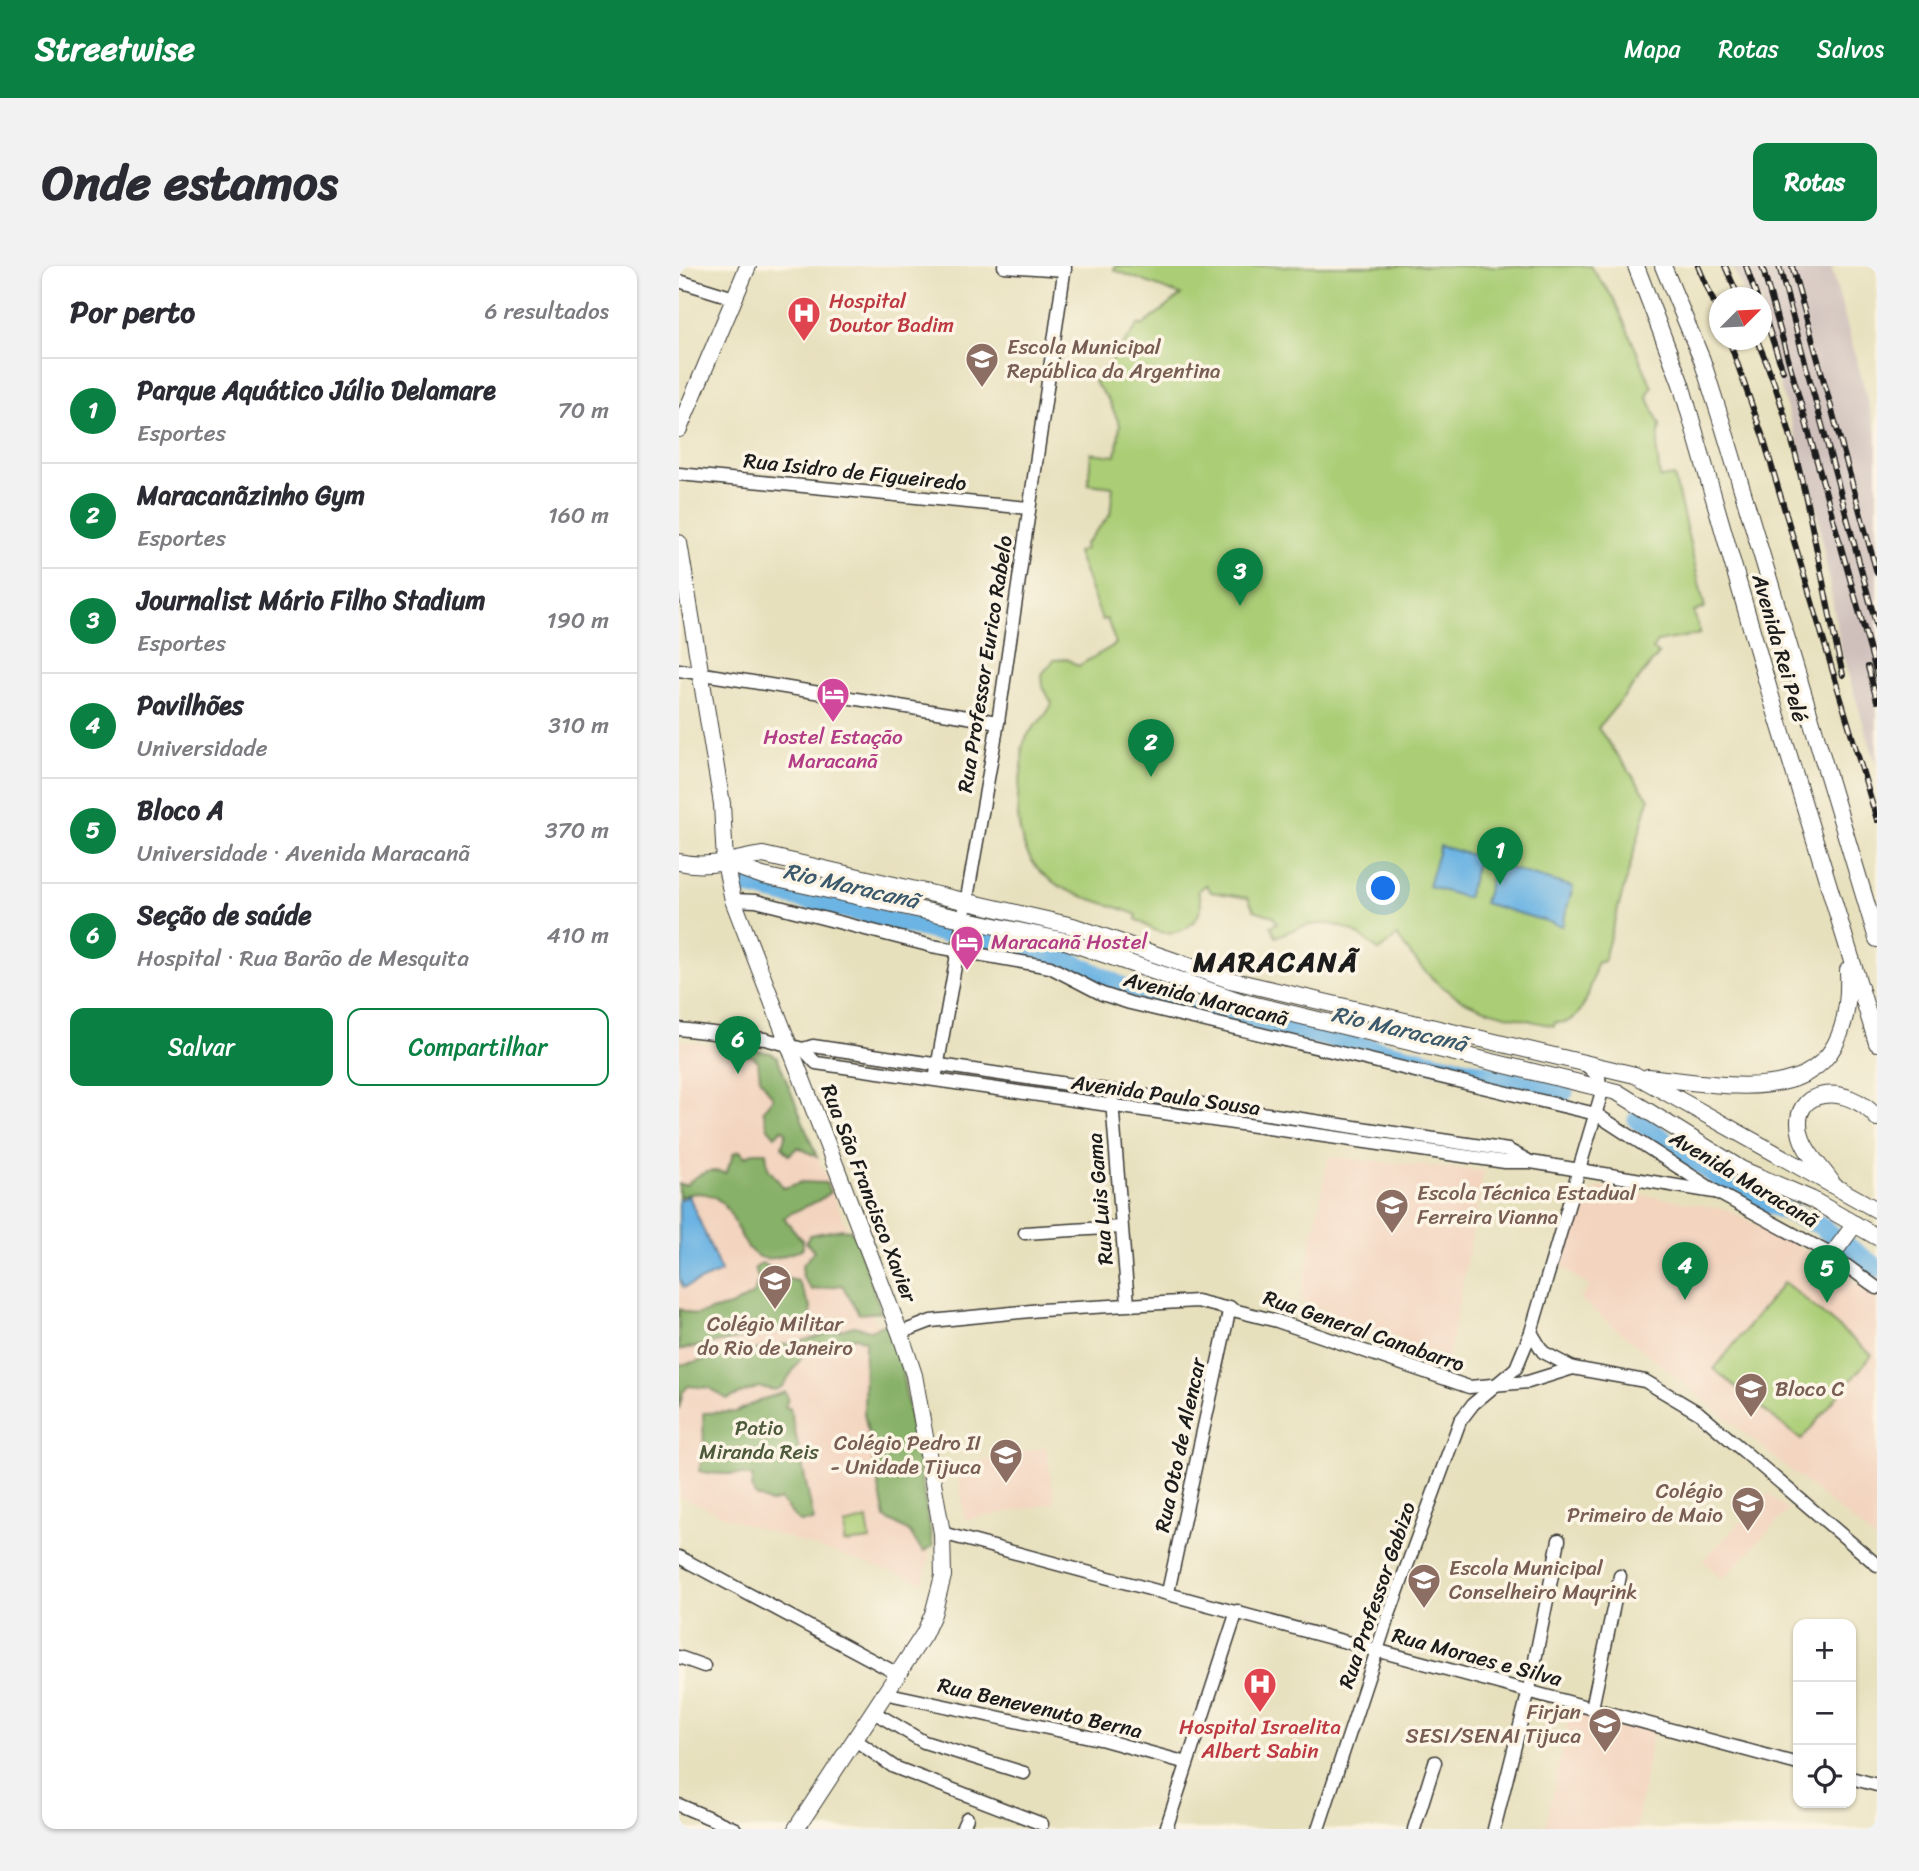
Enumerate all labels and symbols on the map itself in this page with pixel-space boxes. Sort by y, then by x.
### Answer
place label: Hospital Doutor Badim [829,282,954,344]
north arrow [1709,287,1772,350]
hospital icon: Hospital Doutor Badim [785,294,823,343]
place label: Escola Municipal República da Argentina [1007,328,1221,390]
school or university icon: Escola Municipal República da Argentina [963,340,1001,389]
street label: Rua Isidro de Figueiredo [742,441,969,503]
street label: Rua Professor Eurico Rabelo [946,532,1024,795]
pin: 3 [1217,548,1263,606]
street label: Avenida Rei Pelé [1740,568,1819,727]
hotel icon: Hostel Estação Maracanã [814,675,852,724]
place label: Hostel Estação Maracanã [763,718,903,780]
pin: 2 [1128,719,1174,777]
pin: 1 [1477,827,1523,885]
water label: Rio Maracanã [780,851,927,922]
your location [1366,871,1400,905]
hotel icon: Maracanã Hostel [948,923,986,972]
place label: Maracanã Hostel [991,923,1148,961]
district label: MARACANÃ [1192,937,1361,986]
street label: Avenida Maracanã [1119,960,1293,1038]
water label: Rio Maracanã [1328,994,1475,1065]
pin: 6 [715,1016,761,1074]
street label: Avenida Paula Sousa [1068,1063,1263,1127]
street label: Rua São Francisco Xavier [810,1078,929,1309]
street label: Avenida Maracanã [1661,1119,1826,1239]
street label: Rua Luis Gama [1075,1131,1125,1266]
place label: Escola Técnica Estadual Ferreira Vianna [1417,1174,1637,1236]
school or university icon: Escola Técnica Estadual Ferreira Vianna [1373,1186,1411,1235]
pin: 4 [1662,1242,1708,1300]
pin: 5 [1804,1245,1850,1303]
school or university icon: Colégio Militar do Rio de Janeiro [756,1262,794,1311]
street label: Rua General Canabarro [1258,1279,1470,1383]
place label: Colégio Militar do Rio de Janeiro [697,1305,853,1367]
street label: Rua Oto de Alencar [1143,1353,1217,1536]
school or university icon: Bloco C [1732,1370,1770,1419]
place label: Bloco C [1775,1370,1845,1408]
park label: Patio Miranda Reis [699,1409,819,1471]
place label: Colégio Pedro II - Unidade Tijuca [830,1424,982,1486]
school or university icon: Colégio Pedro II - Unidade Tijuca [987,1436,1025,1485]
place label: Colégio Primeiro de Maio [1567,1472,1723,1534]
school or university icon: Colégio Primeiro de Maio [1729,1484,1767,1533]
street label: Rua Professor Gabizo [1327,1496,1427,1694]
place label: Escola Municipal Conselheiro Mayrink [1449,1549,1638,1611]
school or university icon: Escola Municipal Conselheiro Mayrink [1405,1561,1443,1610]
street label: Rua Moraes e Silva [1388,1616,1567,1698]
hospital icon: Hospital Israelita Albert Sabin [1241,1665,1279,1714]
street label: Rua Benevenuto Berna [934,1666,1146,1750]
place label: Firjan SESI/SENAI Tijuca [1406,1693,1581,1755]
school or university icon: Firjan SESI/SENAI Tijuca [1586,1705,1624,1754]
place label: Hospital Israelita Albert Sabin [1179,1708,1341,1770]

